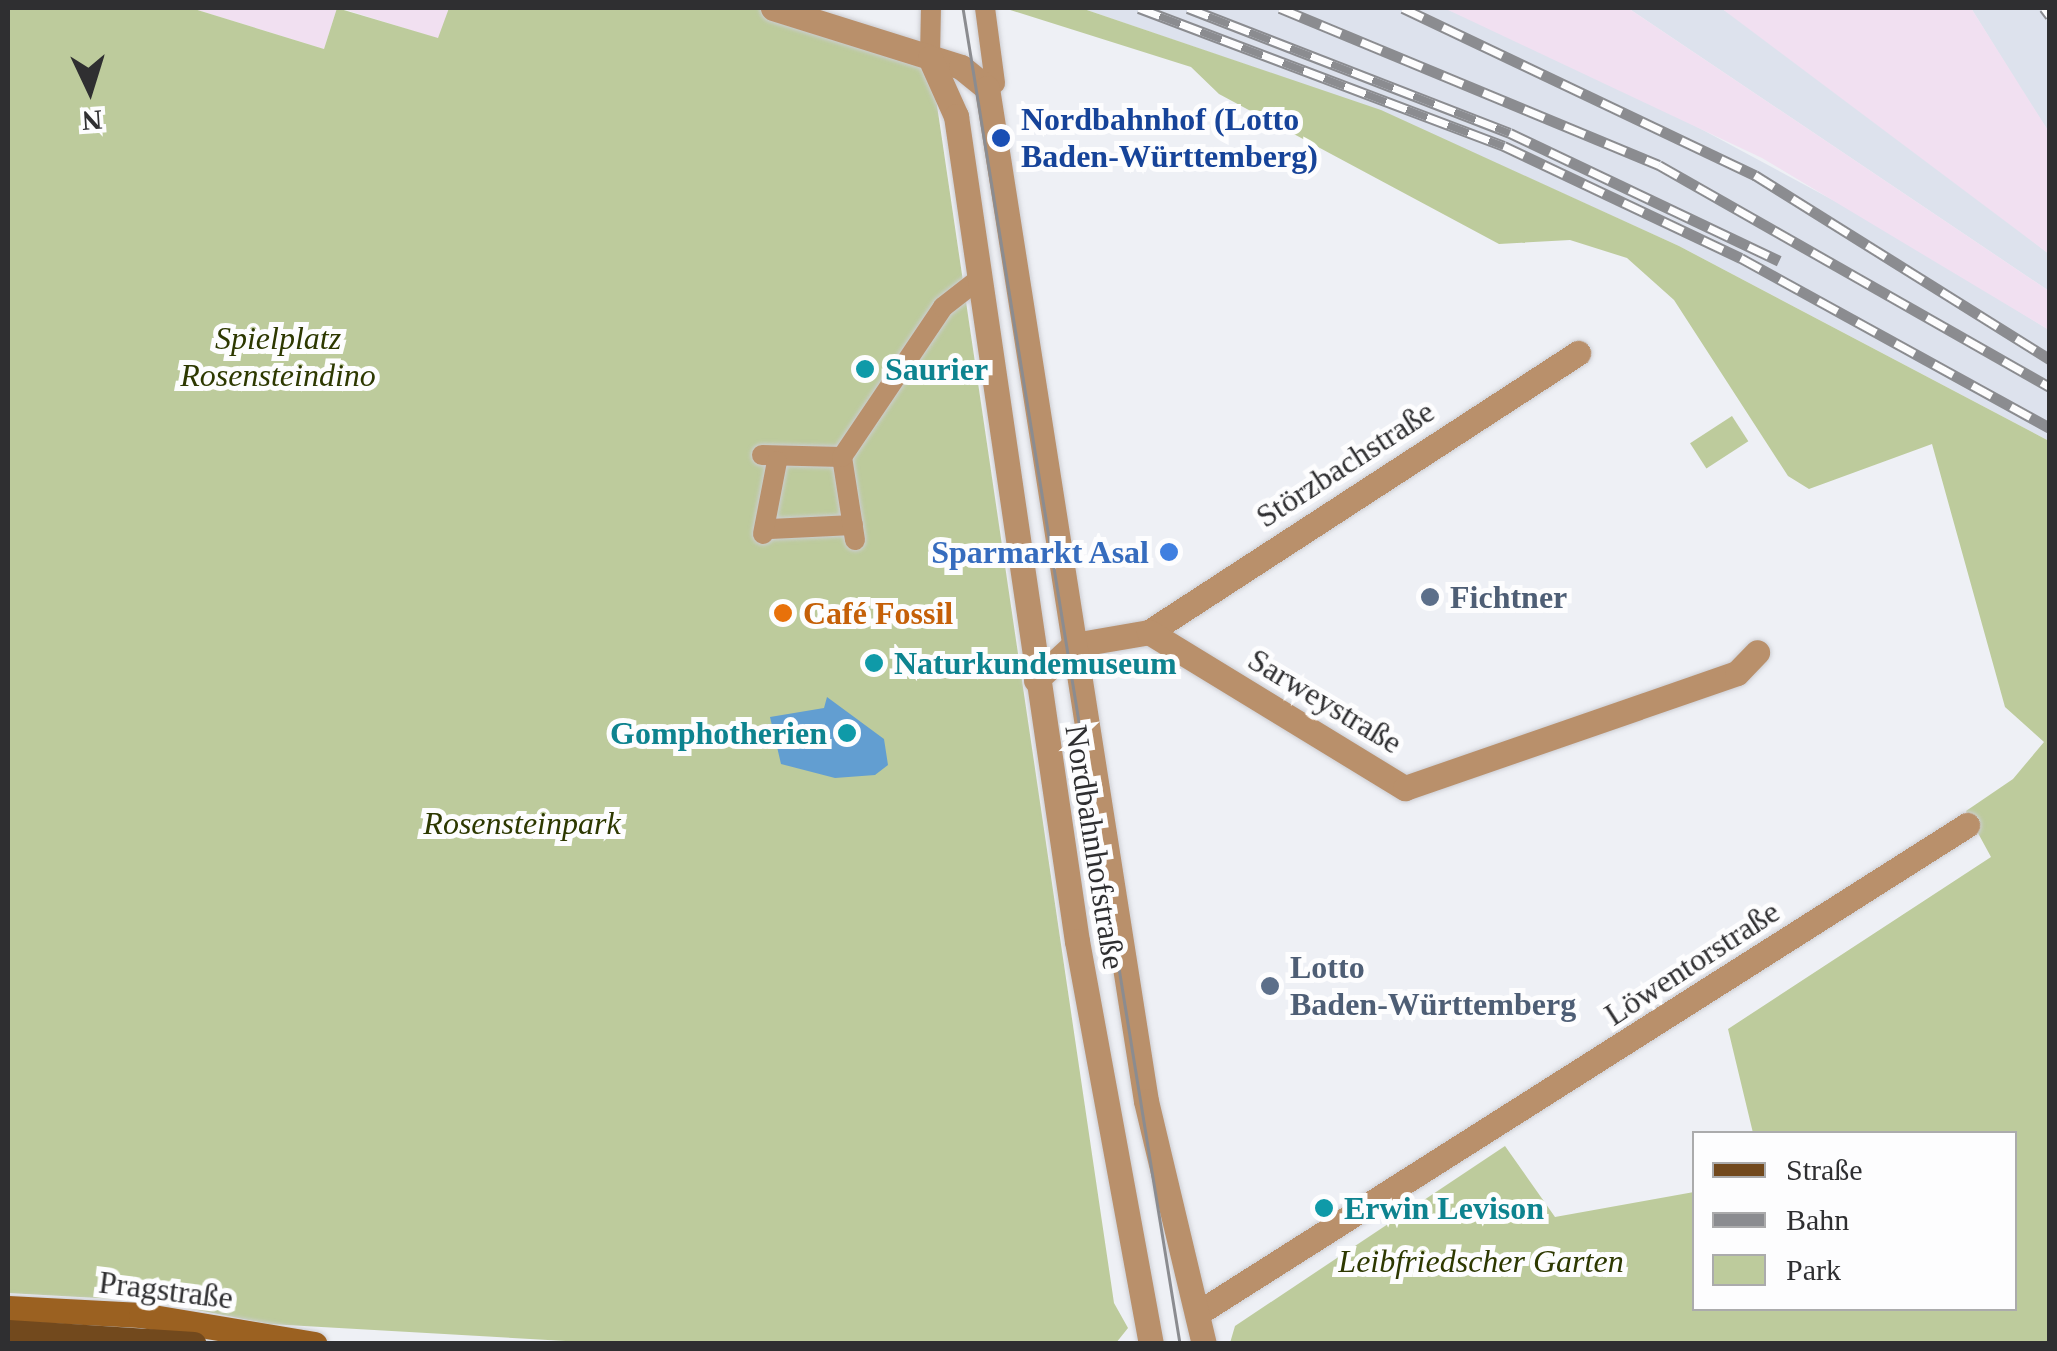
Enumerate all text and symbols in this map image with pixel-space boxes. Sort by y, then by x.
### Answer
north arrow [40,40,140,140]
place label: Nordbahnhof (Lotto Baden-Württemberg) [1021,101,1318,176]
text: N [81,104,103,137]
marker: Nordbahnhof (Lotto Baden-Württemberg) [990,127,1012,149]
park label: Spielplatz Rosensteindino [180,320,376,395]
place label: Saurier [885,350,988,388]
marker: Saurier [854,358,876,380]
street label: Störzbachstraße [1249,392,1441,536]
place label: Sparmarkt Asal [929,533,1149,571]
marker: Sparmarkt Asal [1158,541,1180,563]
place label: Fichtner [1450,578,1567,616]
marker: Fichtner [1419,586,1441,608]
place label: Café Fossil [803,594,953,632]
marker: Café Fossil [772,602,794,624]
street label: Sarweystraße [1241,640,1409,762]
place label: Naturkundemuseum [894,644,1177,682]
marker: Naturkundemuseum [863,652,885,674]
place label: Gomphotherien [610,714,827,752]
marker: Gomphotherien [836,722,858,744]
street label: Nordbahnhofstraße [1057,722,1133,972]
park label: Rosensteinpark [423,804,621,842]
street label: Löwentorstraße [1597,892,1787,1034]
place label: Lotto Baden-Württemberg [1290,949,1576,1024]
marker: Lotto Baden-Württemberg [1259,975,1281,997]
legend [1692,1131,2017,1311]
text: Straße [1786,1153,1863,1186]
place label: Erwin Levison [1344,1189,1544,1227]
marker: Erwin Levison [1313,1197,1335,1219]
text: Bahn [1786,1203,1849,1236]
park label: Leibfriedscher Garten [1338,1242,1624,1280]
text: Park [1786,1253,1841,1286]
street label: Pragstraße [97,1263,235,1317]

